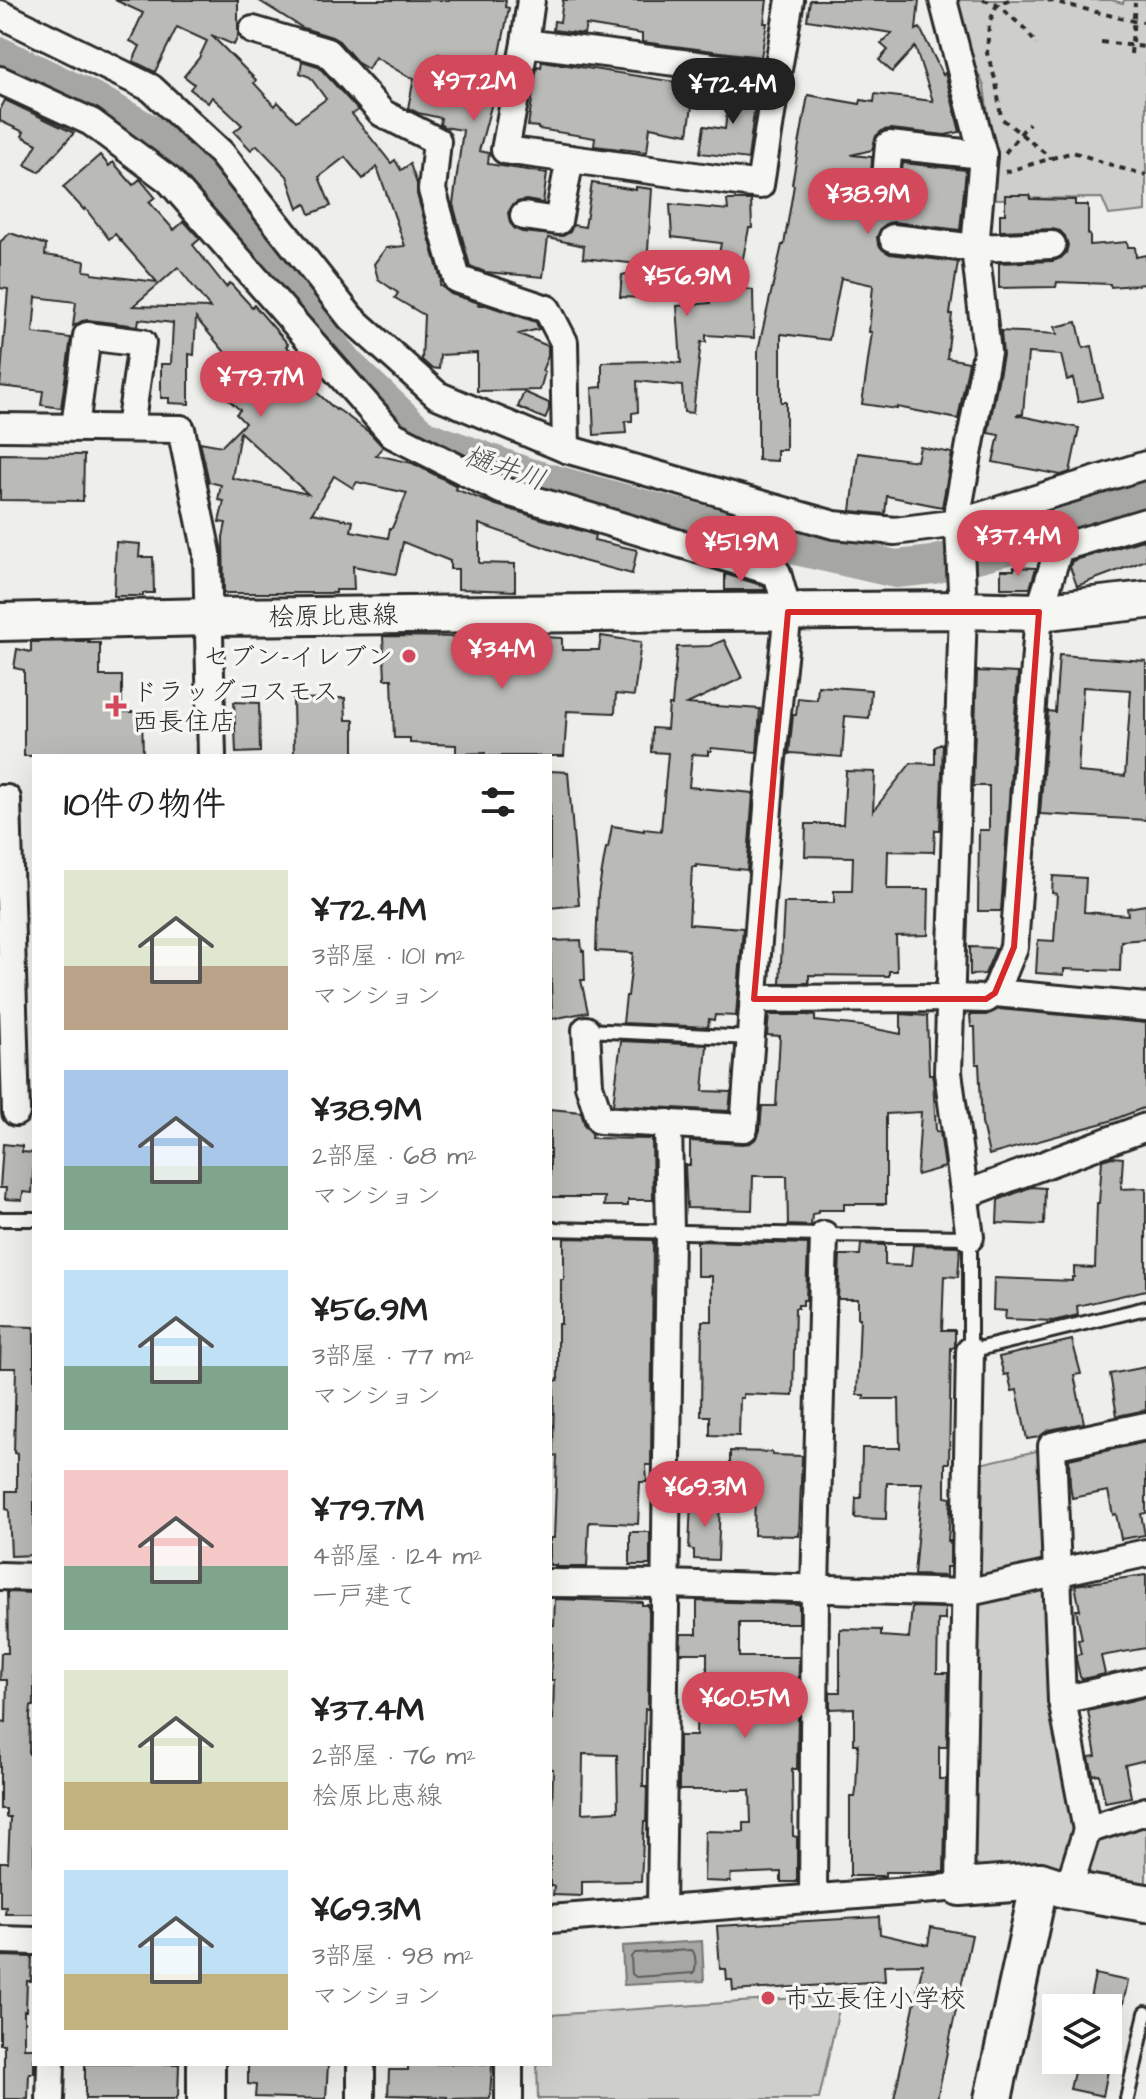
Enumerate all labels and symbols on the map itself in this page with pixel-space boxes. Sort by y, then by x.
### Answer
pin: ¥97.2M [409,55,539,123]
pin: ¥72.4M [668,58,798,126]
pin: ¥38.9M [803,168,933,236]
pin: ¥56.9M [622,250,752,318]
pin: ¥79.7M [196,351,326,419]
water label: 樋井川 [458,436,551,501]
pin: ¥37.4M [953,510,1083,578]
pin: ¥51.9M [676,516,806,584]
street label: 桧原比恵線 [268,597,398,635]
pin: ¥34M [455,623,549,691]
place label: セブン-イレブン [203,639,393,675]
marker: セブン-イレブン [400,647,418,665]
place label: ドラッグコスモス 西長住店 [132,674,338,740]
marker: ドラッグコスモス 西長住店 [107,697,125,715]
pin: ¥69.3M [640,1461,770,1529]
pin: ¥60.5M [680,1672,810,1740]
place label: 市立長住小学校 [784,1981,966,2017]
marker: 市立長住小学校 [759,1989,777,2007]

